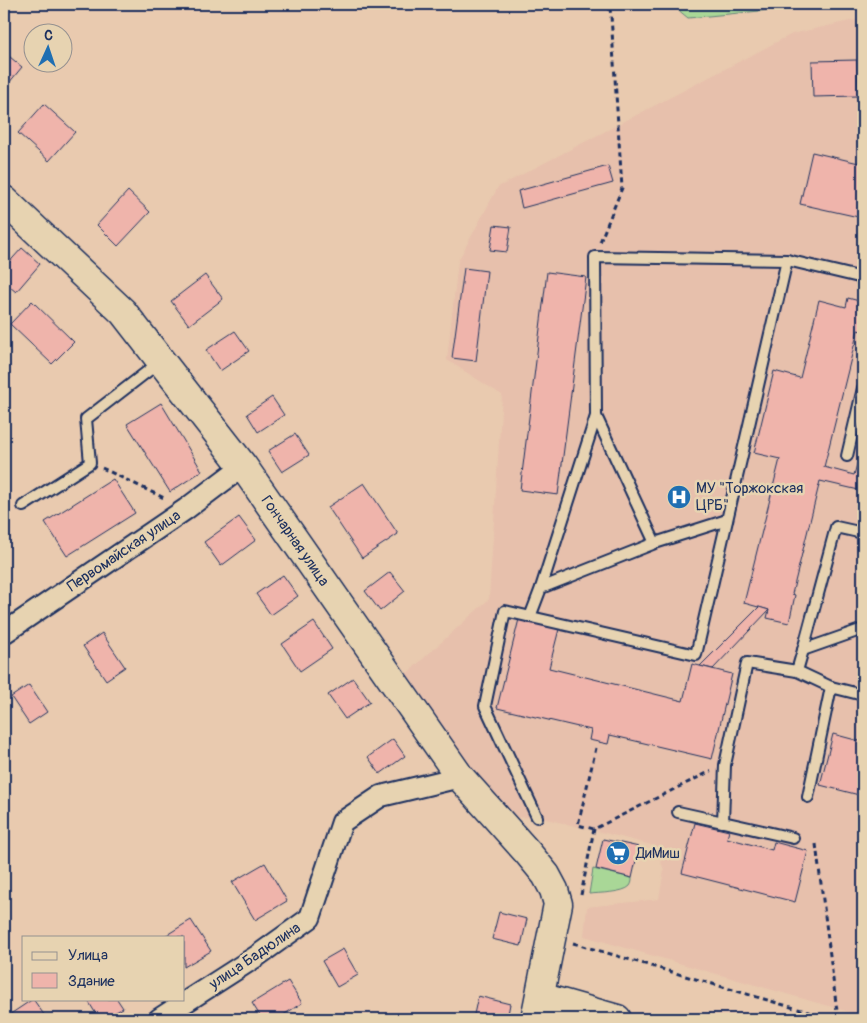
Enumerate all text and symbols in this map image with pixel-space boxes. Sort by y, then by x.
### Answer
north arrow [22,22,72,72]
text: С [44,27,54,44]
place label: МУ "Торжокская ЦРБ" [696,479,803,515]
hospital icon: МУ "Торжокская ЦРБ" [666,484,692,510]
street label: Гончарная улица [257,492,333,590]
street label: Первомайская улица [64,506,184,596]
supermarket icon: ДиМиш [605,840,631,866]
place label: ДиМиш [635,844,680,863]
street label: улица Бадюлина [205,918,304,994]
legend [22,936,185,1000]
text: Улица [68,946,108,965]
text: Здание [68,972,115,991]

